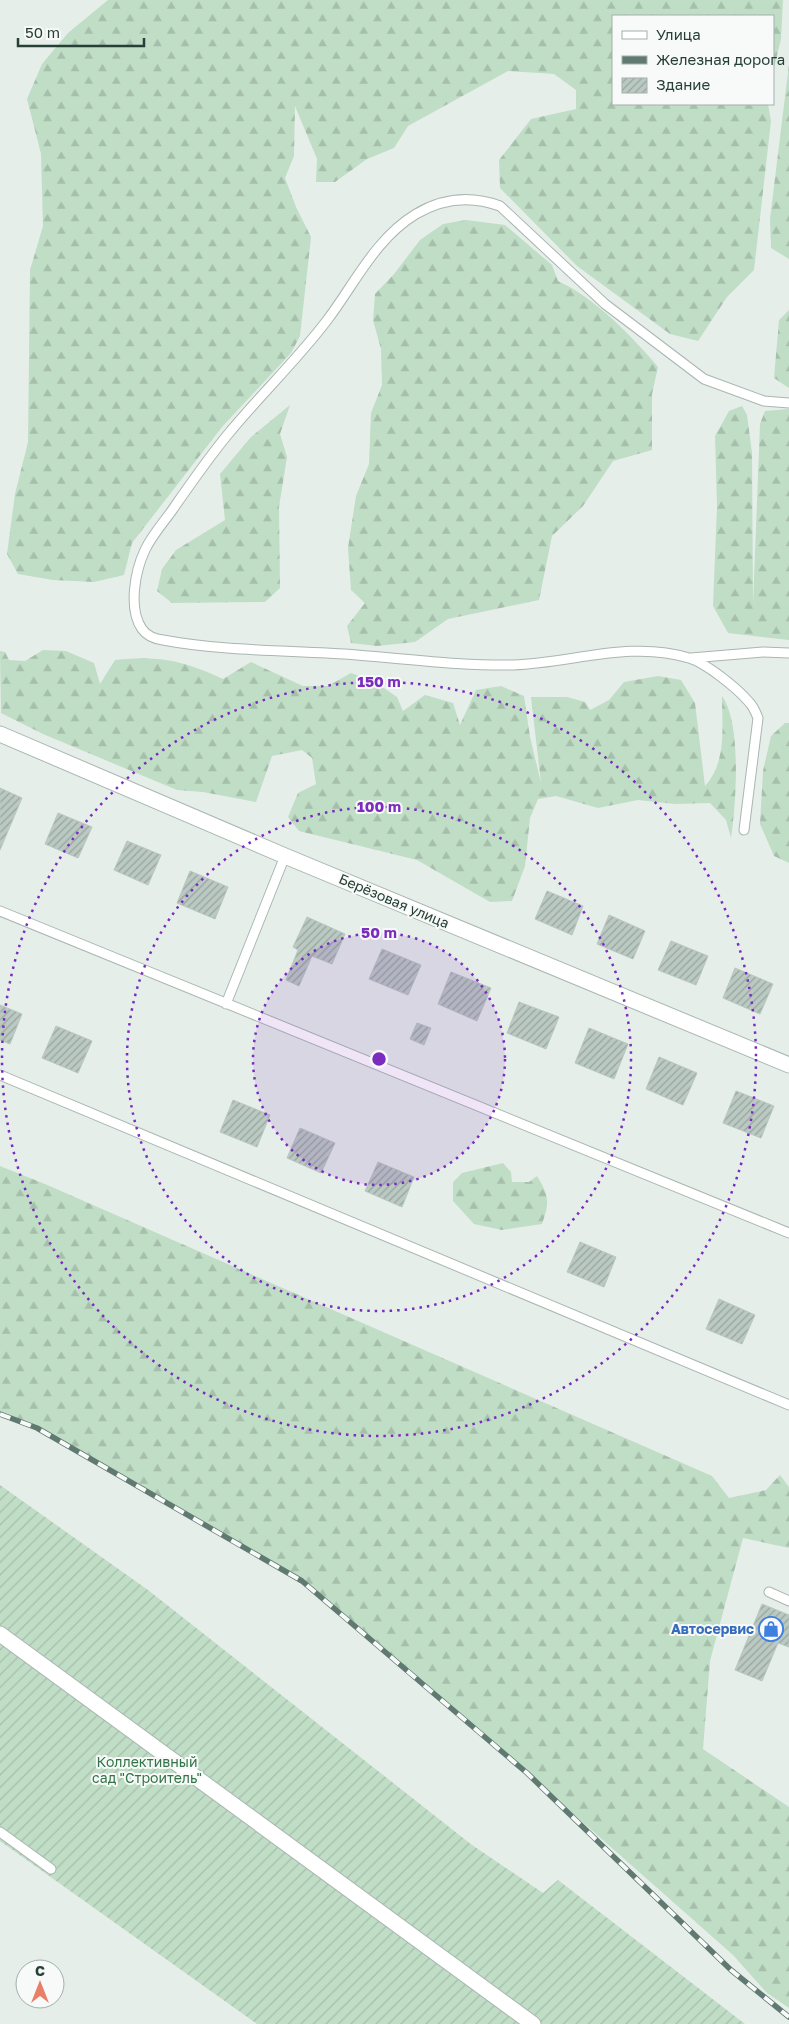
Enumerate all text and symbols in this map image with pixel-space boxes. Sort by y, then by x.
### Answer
scale bar [18,15,144,47]
legend [612,15,774,105]
text: 50 m [25,23,60,41]
text: Улица [656,25,701,43]
text: Железная дорога [656,50,785,68]
text: Здание [656,75,710,93]
text: 150 m [357,672,401,690]
text: 100 m [357,797,401,815]
street label: Берёзовая улица [336,870,452,931]
text: 50 m [361,923,397,941]
centre of rings [370,1050,388,1068]
shop icon: Автосервис [758,1616,784,1642]
place label: Автосервис [671,1620,754,1637]
park label: Коллективный сад "Строитель" [92,1753,202,1786]
north arrow [15,1959,65,2009]
text: С [35,1962,45,1979]

